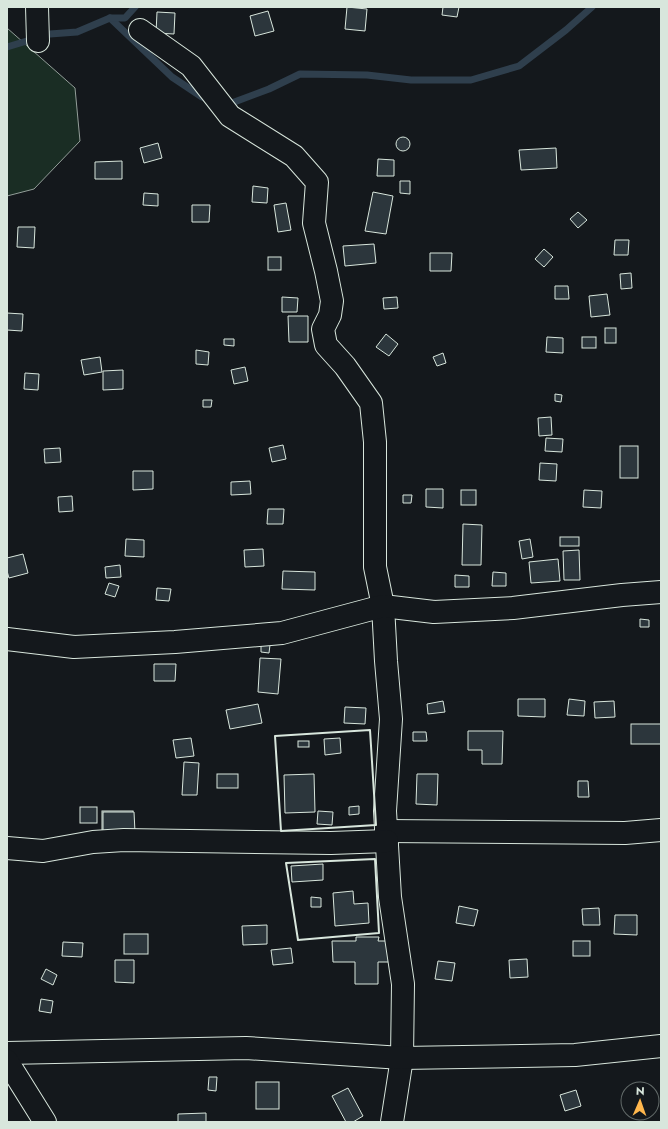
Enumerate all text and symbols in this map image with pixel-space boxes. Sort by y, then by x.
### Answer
north arrow [620,1081,660,1121]
text: N [636,1083,645,1099]

